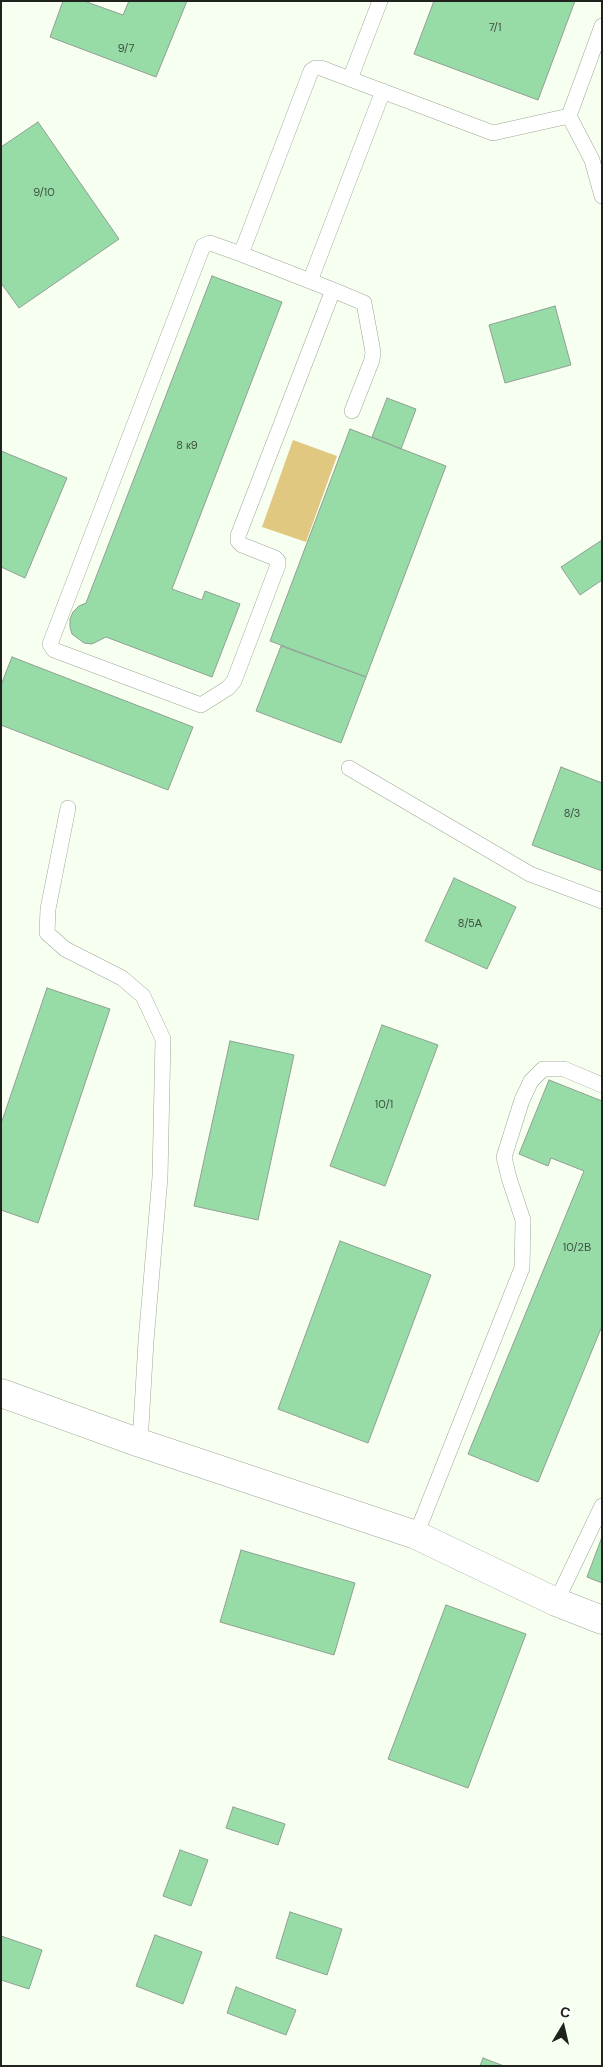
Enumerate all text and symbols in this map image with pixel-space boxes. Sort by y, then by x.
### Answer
house number: 7/1 [489,21,501,35]
house number: 9/7 [118,42,134,56]
house number: 9/10 [33,186,55,200]
house number: 8 к9 [176,439,198,453]
house number: 8/3 [564,807,580,821]
house number: 8/5А [458,917,482,931]
house number: 10/1 [375,1098,393,1112]
house number: 10/2В [563,1241,591,1255]
north arrow [538,2002,588,2052]
text: С [559,2003,572,2022]

